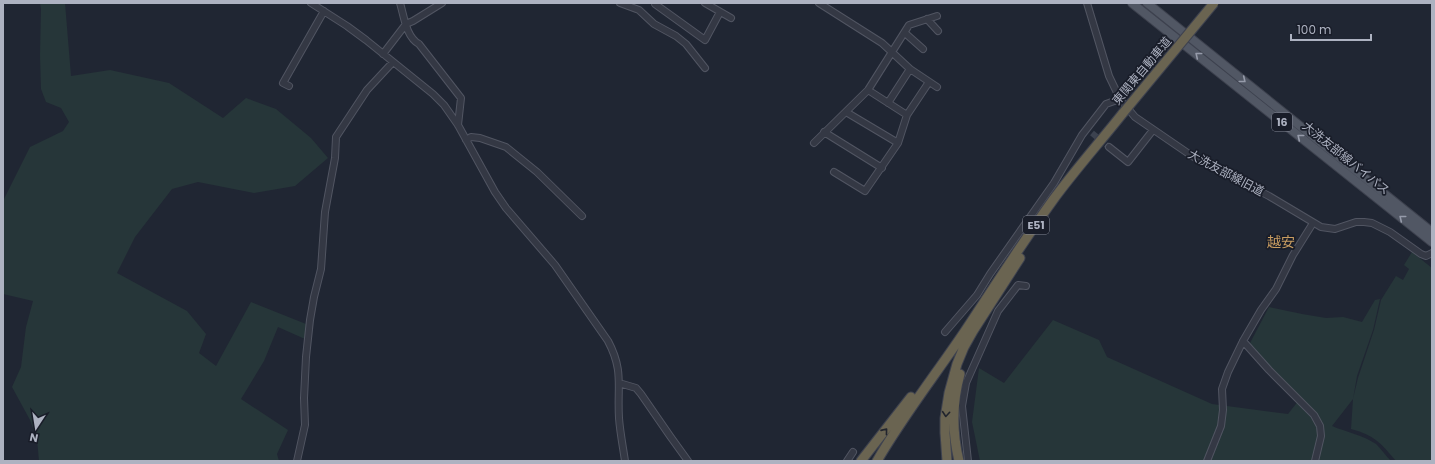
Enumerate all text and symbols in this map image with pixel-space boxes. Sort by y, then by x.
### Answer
scale bar [1291,16,1371,42]
text: 100 m [1297,21,1331,38]
street label: 東関東自動車道 [1108,33,1175,108]
one-way arrow [1196,53,1203,60]
one-way arrow [1238,75,1245,82]
road number: 16 [1272,113,1292,131]
street label: 大洗友部線バイパス [1299,117,1394,198]
one-way arrow [1297,134,1304,141]
street label: 大洗友部線旧道 [1185,145,1267,200]
one-way arrow [1399,215,1406,222]
road number: E51 [1023,216,1049,234]
district label: 越安 [1267,232,1295,252]
north arrow [16,408,56,448]
one-way arrow [941,411,950,417]
one-way arrow [881,428,888,435]
text: N [28,429,40,446]

